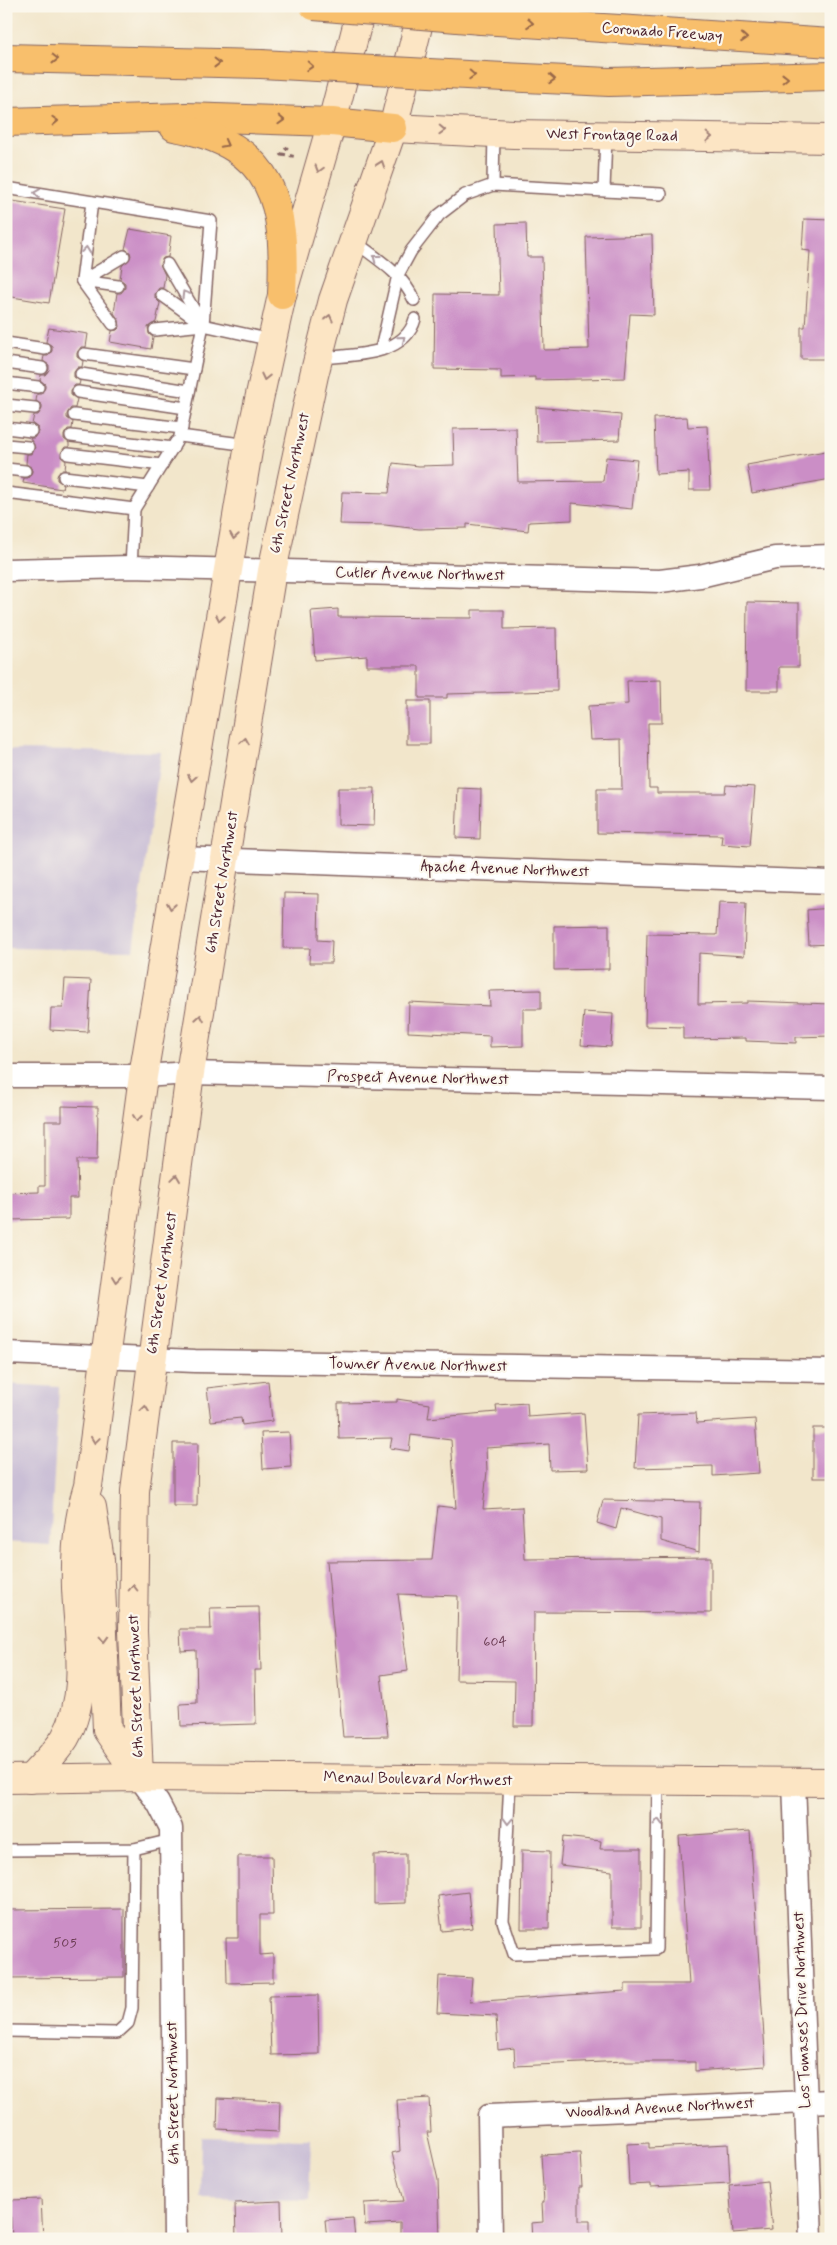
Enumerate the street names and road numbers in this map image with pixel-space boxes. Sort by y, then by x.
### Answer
street label: Coronado Freeway [601,17,723,47]
street label: West Frontage Road [546,123,678,148]
street label: 6th Street Northwest [265,410,315,556]
street label: Cutler Avenue Northwest [335,562,505,586]
street label: 6th Street Northwest [200,809,244,955]
street label: Apache Avenue Northwest [420,856,590,883]
street label: Prospect Avenue Northwest [327,1066,509,1090]
street label: 6th Street Northwest [142,1210,182,1356]
street label: Towner Avenue Northwest [328,1353,508,1377]
street label: 6th Street Northwest [123,1614,149,1758]
street label: Menaul Boulevard Northwest [323,1767,513,1791]
street label: Los Tomases Drive Northwest [788,1911,816,2109]
street label: 6th Street Northwest [161,2021,185,2165]
street label: Woodland Avenue Northwest [565,2093,755,2123]

